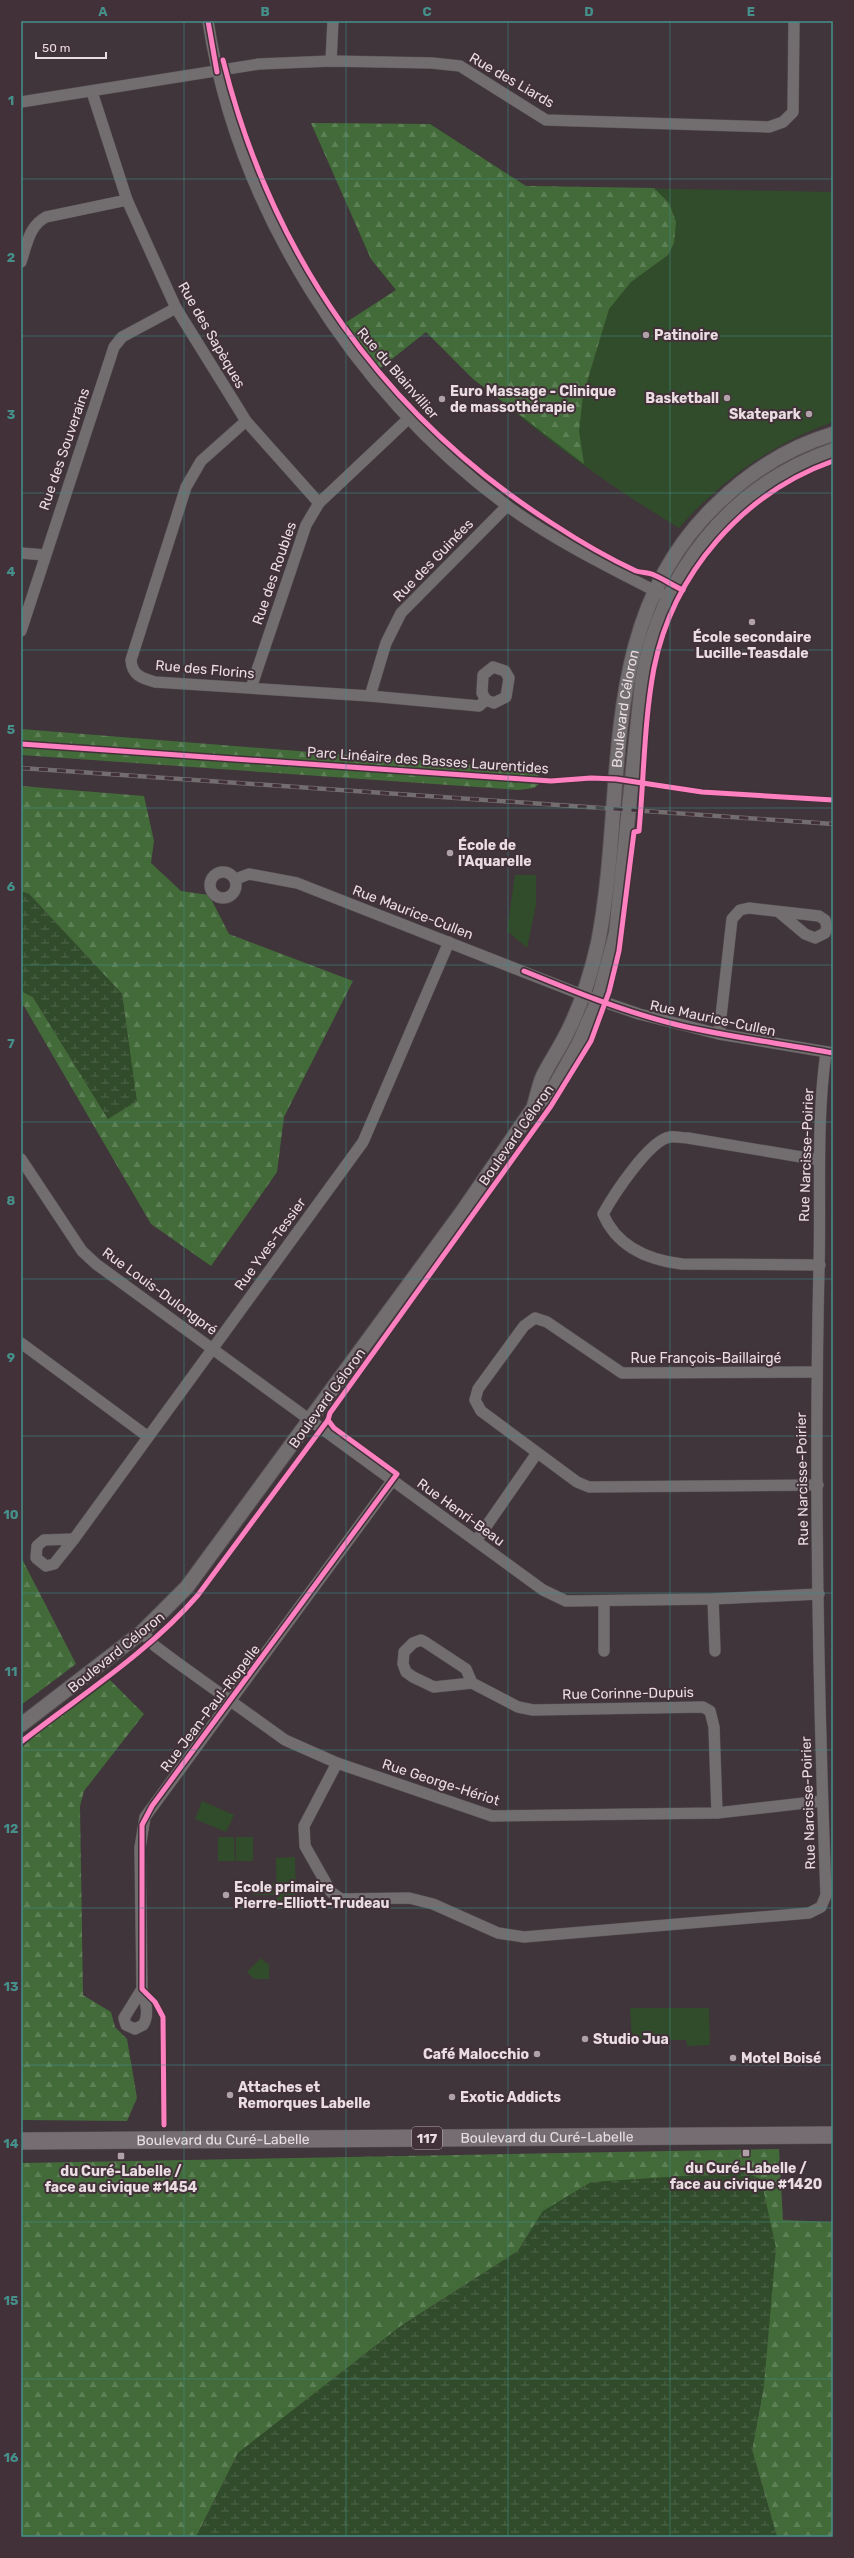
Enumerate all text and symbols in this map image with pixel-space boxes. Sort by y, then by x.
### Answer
text: A [98,4,108,19]
text: B [260,4,270,19]
text: C [422,4,432,19]
text: D [584,4,594,19]
text: E [747,4,755,19]
scale bar [36,34,106,60]
text: 50 m [42,41,70,55]
street label: Rue des Liards [466,49,557,112]
text: 1 [8,93,14,108]
text: 2 [7,250,15,265]
street label: Rue des Sapèques [174,279,249,391]
street label: Rue du Blainvillier [353,324,442,423]
place label: Patinoire [654,327,718,344]
marker: Patinoire [641,330,651,340]
place label: Euro Massage - Clinique de massothérapie [450,383,616,416]
street label: Rue des Souverains [36,386,93,512]
place label: Basketball [645,390,719,407]
marker: Basketball [722,393,732,403]
marker: Euro Massage - Clinique de massothérapie [437,394,447,404]
place label: Skatepark [729,406,802,423]
text: 3 [7,407,16,422]
marker: Skatepark [804,409,814,419]
street label: Rue des Guinées [390,516,477,605]
street label: Rue des Roubles [249,519,300,627]
text: 4 [7,564,16,579]
marker: École secondaire Lucille-Teasdale [747,617,757,627]
place label: École secondaire Lucille-Teasdale [693,628,811,662]
street label: Boulevard Céloron [608,648,643,769]
street label: Rue des Florins [155,657,255,682]
text: 5 [7,722,15,737]
street label: Parc Linéaire des Basses Laurentides [307,744,549,777]
place label: École de l'Aquarelle [458,836,531,870]
marker: École de l'Aquarelle [445,848,455,858]
text: 6 [7,879,16,894]
street label: Rue Maurice-Cullen [350,882,476,943]
street label: Rue Maurice-Cullen [648,997,777,1040]
text: 7 [7,1036,15,1051]
street label: Boulevard Céloron [475,1082,558,1189]
street label: Rue Narcisse-Poirier [796,1087,817,1222]
text: 8 [7,1193,16,1208]
street label: Rue Yves-Tessier [231,1194,310,1294]
street label: Rue Louis-Dulongpré [99,1244,221,1339]
street label: Boulevard Céloron [285,1345,369,1452]
text: 9 [7,1350,15,1365]
street label: Rue François-Baillairgé [631,1350,782,1367]
street label: Rue Narcisse-Poirier [793,1411,812,1546]
street label: Rue Henri-Beau [414,1475,508,1550]
text: 10 [3,1507,19,1522]
street label: Boulevard Céloron [65,1608,168,1697]
street label: Rue Jean-Paul-Riopelle [157,1641,264,1775]
text: 11 [5,1664,17,1679]
street label: Rue Corinne-Dupuis [562,1684,694,1703]
street label: Rue Narcisse-Poirier [798,1735,819,1870]
street label: Rue George-Hériot [380,1755,502,1810]
text: 12 [4,1821,18,1836]
place label: Ecole primaire Pierre-Elliott-Trudeau [234,1879,390,1912]
marker: Ecole primaire Pierre-Elliott-Trudeau [221,1890,231,1900]
text: 13 [3,1979,19,1994]
place label: Studio Jua [593,2031,669,2048]
marker: Studio Jua [580,2034,590,2044]
place label: Café Malocchio [423,2046,529,2063]
marker: Café Malocchio [532,2049,542,2059]
place label: Motel Boisé [741,2050,821,2067]
marker: Motel Boisé [728,2053,738,2063]
place label: Attaches et Remorques Labelle [238,2079,371,2112]
place label: Exotic Addicts [460,2089,561,2106]
marker: Attaches et Remorques Labelle [225,2090,235,2100]
marker: Exotic Addicts [447,2092,457,2102]
road number: 117 [412,2127,442,2149]
street label: Boulevard du Curé-Labelle [460,2128,634,2147]
street label: Boulevard du Curé-Labelle [136,2131,310,2149]
text: 14 [3,2136,19,2151]
marker: du Curé-Labelle / face au civique #1420 [741,2148,751,2158]
marker: du Curé-Labelle / face au civique #1454 [116,2151,126,2161]
place label: du Curé-Labelle / face au civique #1420 [670,2160,822,2193]
place label: du Curé-Labelle / face au civique #1454 [45,2163,198,2196]
text: 15 [4,2293,18,2308]
text: 16 [4,2450,19,2465]

